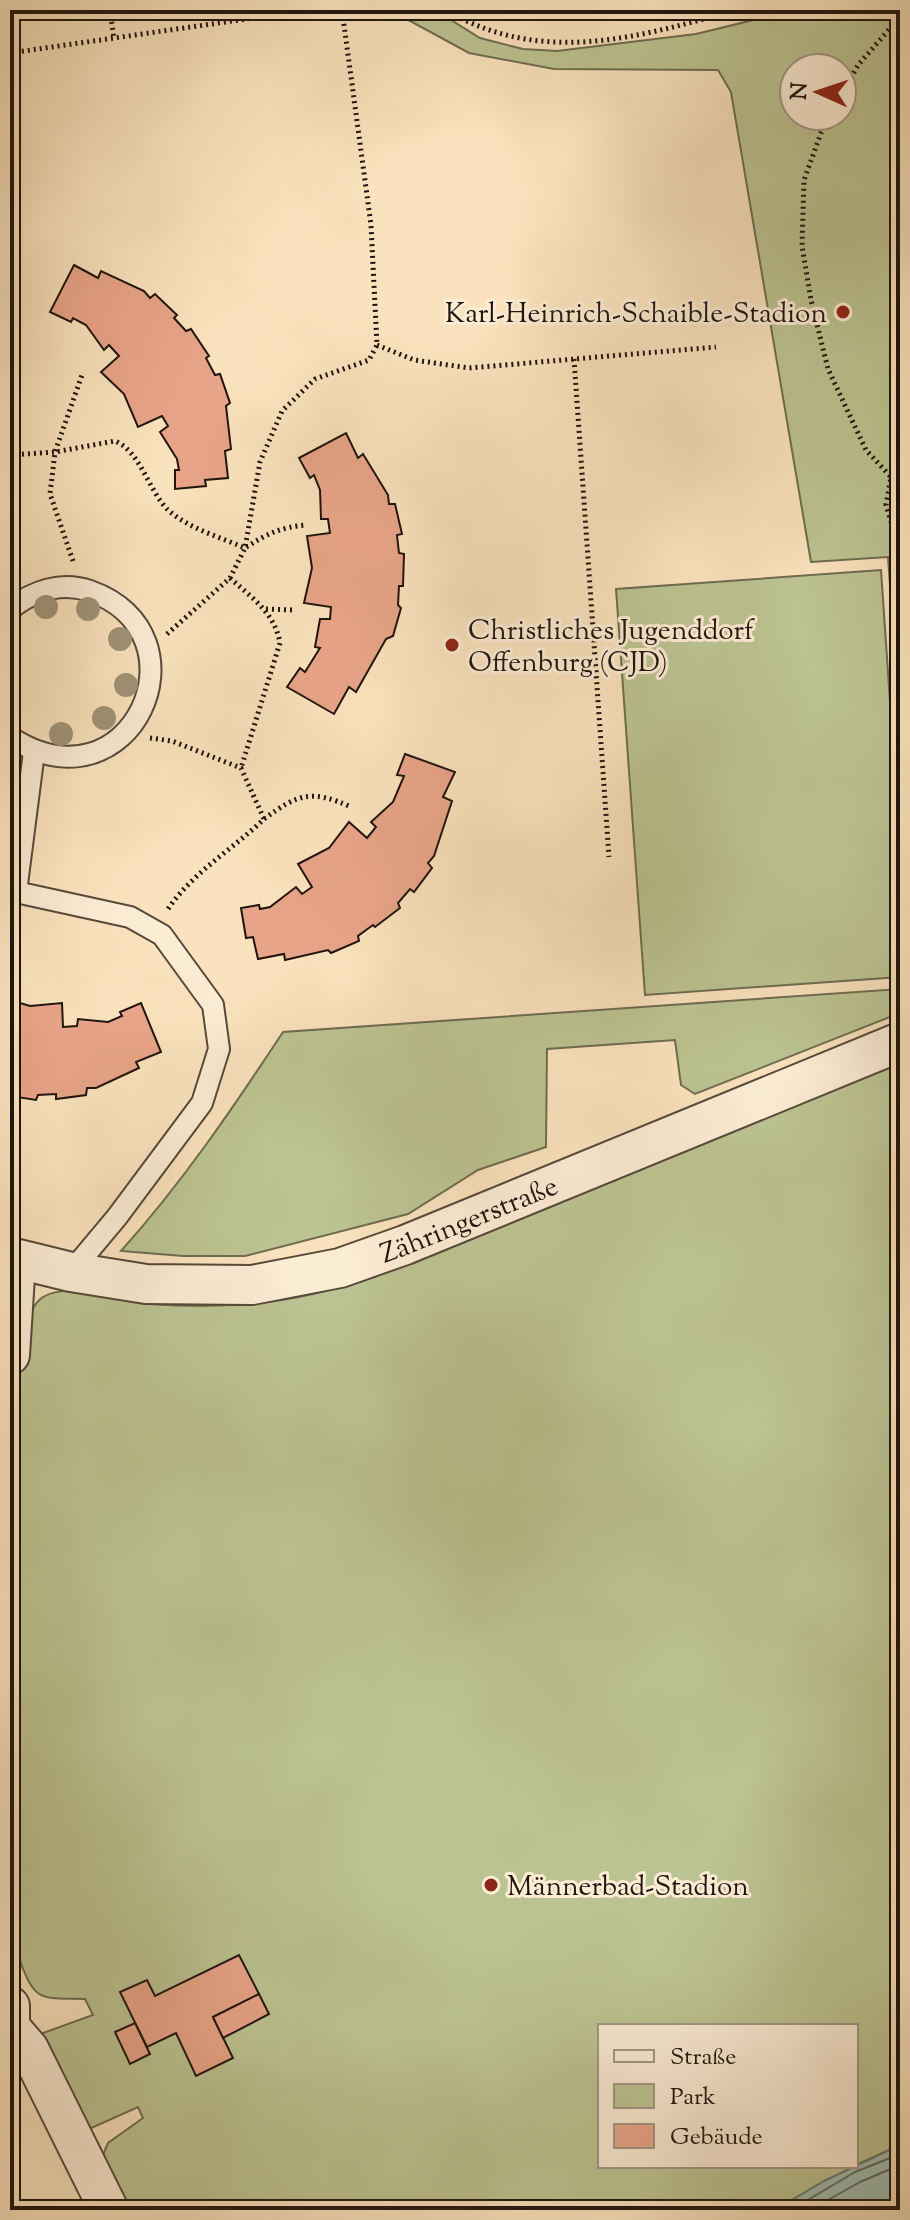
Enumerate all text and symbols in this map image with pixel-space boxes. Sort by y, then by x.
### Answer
north arrow [778,52,858,132]
text: N [785,81,817,101]
place label: Karl-Heinrich-Schaible-Stadion [445,295,827,335]
marker: Karl-Heinrich-Schaible-Stadion [834,303,852,321]
place label: Christliches Jugenddorf Offenburg (CJD) [468,612,755,684]
marker: Christliches Jugenddorf Offenburg (CJD) [443,636,461,654]
street label: Zähringerstraße [375,1167,564,1275]
place label: Männerbad-Stadion [507,1868,749,1908]
marker: Männerbad-Stadion [482,1876,500,1894]
legend [598,2024,858,2168]
text: Straße [670,2041,736,2075]
text: Park [670,2081,716,2115]
text: Gebäude [670,2121,763,2155]

